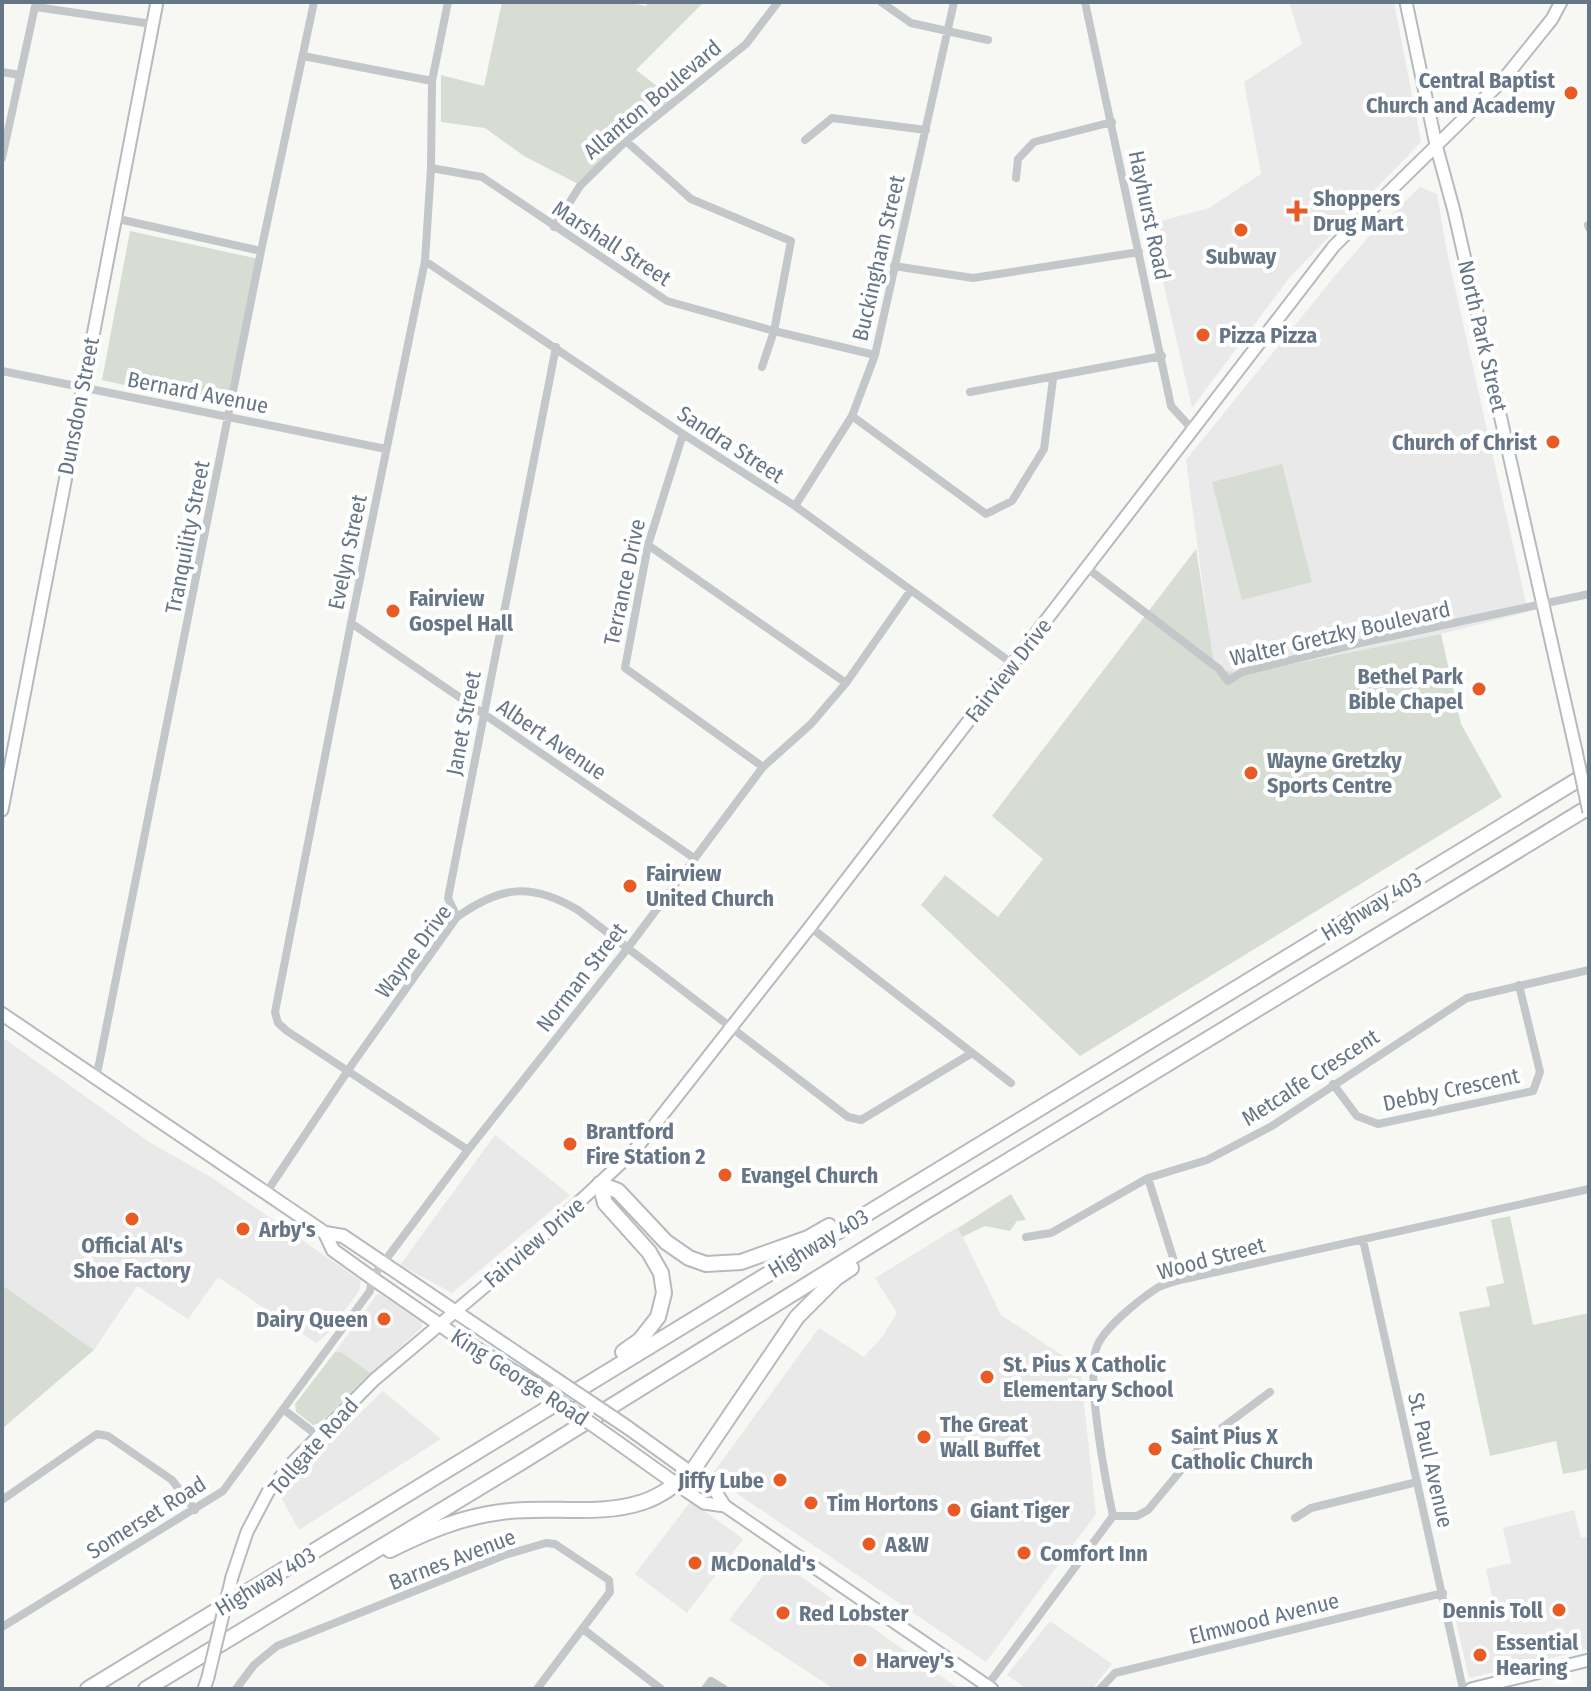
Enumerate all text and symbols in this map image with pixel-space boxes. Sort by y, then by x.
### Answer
street label: Allanton Boulevard [578,34,727,165]
place label: Central Baptist Church and Academy [1366,67,1556,119]
marker: Central Baptist Church and Academy [1562,84,1580,102]
street label: Hayhurst Road [1123,148,1176,282]
street label: Buckingham Street [846,172,911,344]
place label: Shoppers Drug Mart [1313,185,1404,237]
street label: Marshall Street [547,195,677,292]
marker: Shoppers Drug Mart [1288,202,1306,220]
marker: Subway [1232,221,1250,239]
place label: Subway [1206,243,1277,270]
street label: North Park Street [1452,258,1513,415]
place label: Pizza Pizza [1219,322,1317,349]
marker: Pizza Pizza [1194,326,1212,344]
street label: Dunsdon Street [52,334,105,477]
street label: Bernard Avenue [125,366,271,419]
street label: Sandra Street [672,400,790,489]
place label: Church of Christ [1392,429,1537,456]
marker: Church of Christ [1544,433,1562,451]
street label: Tranquility Street [159,458,216,616]
street label: Evelyn Street [322,491,373,612]
street label: Terrance Drive [598,516,651,648]
place label: Fairview Gospel Hall [409,585,514,637]
street label: Walter Gretzky Boulevard [1227,595,1453,672]
marker: Fairview Gospel Hall [384,602,402,620]
street label: Fairview Drive [959,613,1057,728]
place label: Bethel Park Bible Chapel [1349,663,1464,715]
street label: Janet Street [440,668,487,778]
marker: Bethel Park Bible Chapel [1470,680,1488,698]
street label: Albert Avenue [492,693,612,786]
place label: Wayne Gretzky Sports Centre [1267,747,1402,799]
marker: Wayne Gretzky Sports Centre [1242,764,1260,782]
place label: Fairview United Church [646,860,774,912]
street label: Highway 403 [1316,866,1426,947]
marker: Fairview United Church [621,877,639,895]
street label: Wayne Drive [369,899,457,1003]
street label: Norman Street [530,917,633,1037]
street label: Metcalfe Crescent [1237,1023,1385,1132]
street label: Debby Crescent [1380,1062,1523,1117]
place label: Brantford Fire Station 2 [586,1118,705,1170]
marker: Brantford Fire Station 2 [561,1135,579,1153]
place label: Evangel Church [741,1162,878,1189]
marker: Evangel Church [716,1166,734,1184]
street label: Fairview Drive [478,1191,590,1293]
street label: Highway 403 [763,1203,873,1284]
marker: Official Al's Shoe Factory [123,1210,141,1228]
place label: Arby's [258,1216,316,1243]
marker: Arby's [234,1220,252,1238]
street label: Wood Street [1154,1231,1269,1286]
place label: Official Al's Shoe Factory [74,1232,191,1284]
place label: Dairy Queen [256,1306,368,1333]
marker: Dairy Queen [375,1310,393,1328]
street label: King George Road [446,1323,593,1432]
place label: St. Pius X Catholic Elementary School [1003,1351,1174,1403]
marker: St. Pius X Catholic Elementary School [978,1368,996,1386]
street label: St. Paul Avenue [1402,1390,1459,1530]
street label: Tollgate Road [263,1392,364,1500]
place label: The Great Wall Buffet [940,1411,1041,1463]
place label: Saint Pius X Catholic Church [1171,1423,1313,1475]
marker: The Great Wall Buffet [915,1428,933,1446]
marker: Saint Pius X Catholic Church [1146,1440,1164,1458]
place label: Jiffy Lube [677,1467,764,1494]
street label: Somerset Road [81,1470,211,1565]
marker: Jiffy Lube [771,1471,789,1489]
place label: Tim Hortons [827,1490,939,1517]
marker: Tim Hortons [802,1494,820,1512]
place label: Giant Tiger [970,1497,1071,1524]
marker: Giant Tiger [945,1501,963,1519]
street label: Barnes Avenue [385,1523,519,1596]
place label: A&W [884,1531,929,1558]
marker: A&W [860,1535,878,1553]
place label: Comfort Inn [1040,1540,1148,1567]
street label: Highway 403 [210,1541,320,1622]
marker: Comfort Inn [1015,1544,1033,1562]
place label: McDonald's [711,1550,816,1577]
marker: McDonald's [686,1554,704,1572]
street label: Elmwood Avenue [1186,1587,1342,1650]
place label: Dennis Toll [1442,1597,1544,1624]
place label: Red Lobster [799,1600,909,1627]
marker: Dennis Toll [1550,1601,1568,1619]
marker: Red Lobster [774,1604,792,1622]
place label: Essential Hearing [1496,1629,1579,1681]
marker: Essential Hearing [1471,1646,1489,1664]
place label: Harvey's [876,1647,955,1674]
marker: Harvey's [851,1651,869,1669]

